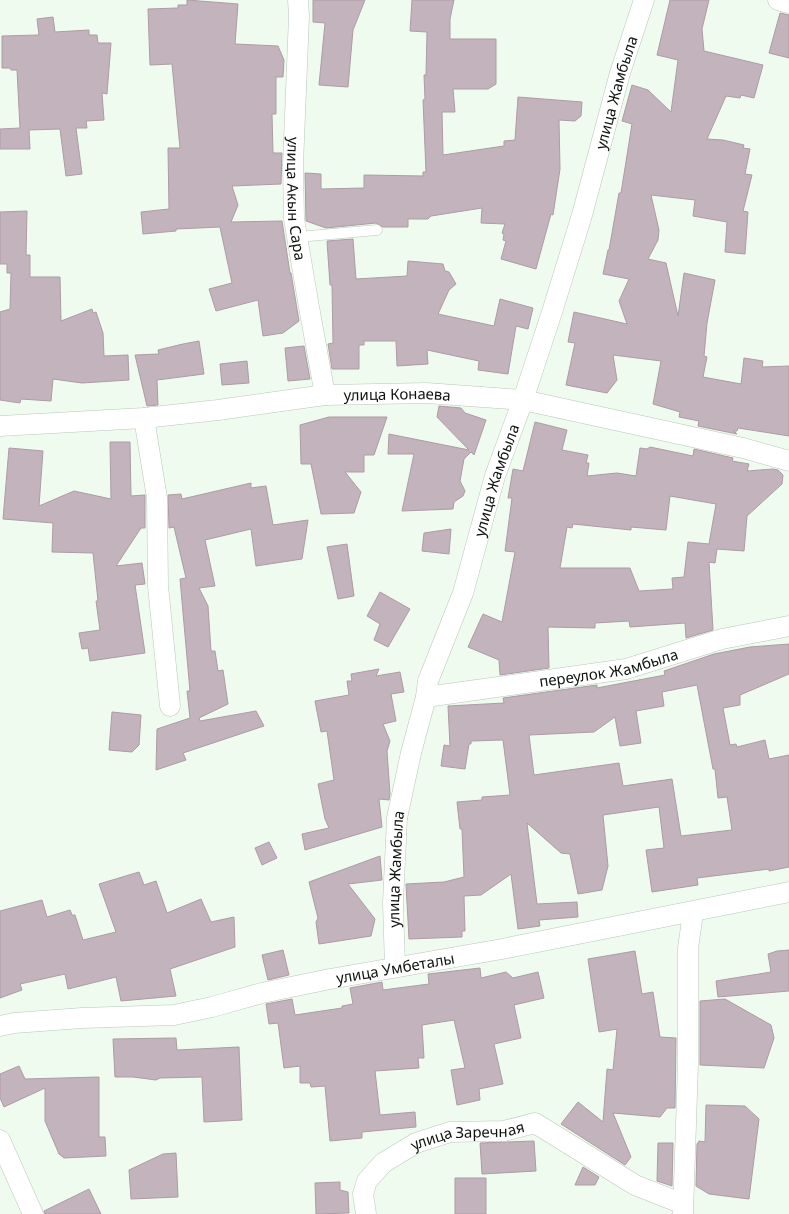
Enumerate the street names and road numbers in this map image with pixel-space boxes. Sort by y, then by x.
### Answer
street label: улица Жамбыла [590,33,642,151]
street label: улица Акын Сара [283,136,311,262]
street label: улица Конаева [344,383,451,405]
street label: улица Жамбыла [469,421,523,539]
street label: переулок Жамбыла [538,643,680,691]
street label: улица Жамбыла [383,809,408,928]
street label: улица Умбеталы [335,947,456,988]
street label: улица Заречная [406,1116,526,1154]

